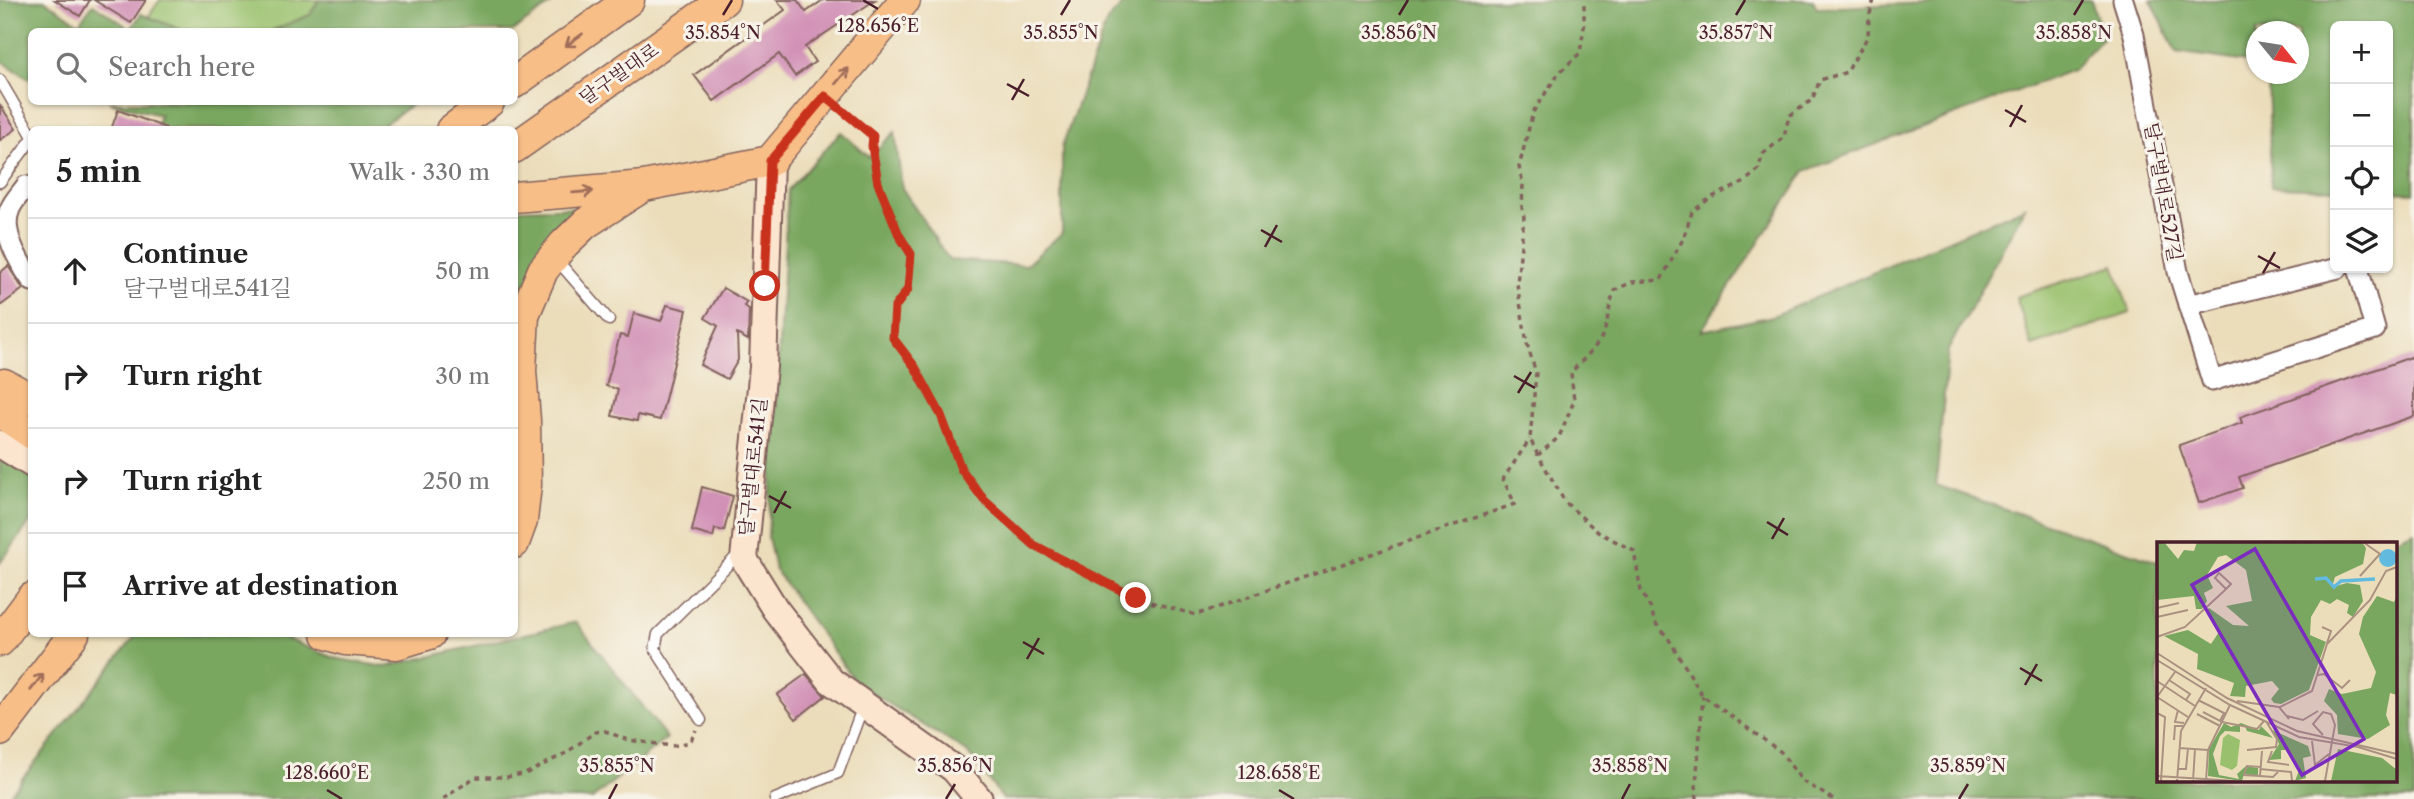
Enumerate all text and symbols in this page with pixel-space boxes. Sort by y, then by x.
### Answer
text: 128.656°E [837,15,919,37]
north arrow [2246,21,2309,84]
map controls [2330,21,2393,273]
button: + [2330,21,2393,84]
text: 35.854°N [685,22,761,44]
text: 35.855°N [1023,22,1099,44]
text: 35.856°N [1361,22,1437,44]
text: 35.857°N [1699,22,1773,44]
text: 35.858°N [2036,22,2112,44]
search box [28,28,518,105]
one-way arrow [564,32,583,47]
street label: 달구벌대로 [575,38,663,110]
icon: search [52,48,90,86]
text: Search here [108,51,255,83]
one-way arrow [834,68,850,86]
button: − [2330,84,2393,147]
street label: 달구벌대로527길 [2139,121,2187,263]
button: locate [2330,147,2393,210]
text: 5 min [56,153,141,190]
text: Walk · 330 m [349,158,490,186]
one-way arrow [571,185,593,198]
button: layers [2330,210,2393,273]
text: Continue [123,238,248,270]
icon: ahead [56,252,94,290]
text: 50 m [435,257,490,285]
route start [749,270,780,301]
text: 달구벌대로541길 [123,274,292,302]
icon: right [56,357,94,395]
text: Turn right [123,360,262,392]
text: 30 m [435,362,490,390]
street label: 달구벌대로541길 [734,396,772,538]
icon: right [56,462,94,500]
text: Turn right [123,465,262,497]
text: 250 m [422,467,490,495]
inset map [2157,542,2396,782]
icon: arrive [56,567,94,605]
text: Arrive at destination [123,570,398,602]
route end [1120,582,1151,613]
one-way arrow [29,673,44,692]
text: 35.855°N [579,755,655,777]
text: 35.856°N [917,755,993,777]
text: 35.858°N [1592,755,1668,777]
text: 35.859°N [1930,755,2006,777]
text: 128.660°E [285,762,369,784]
text: 128.658°E [1238,762,1320,784]

